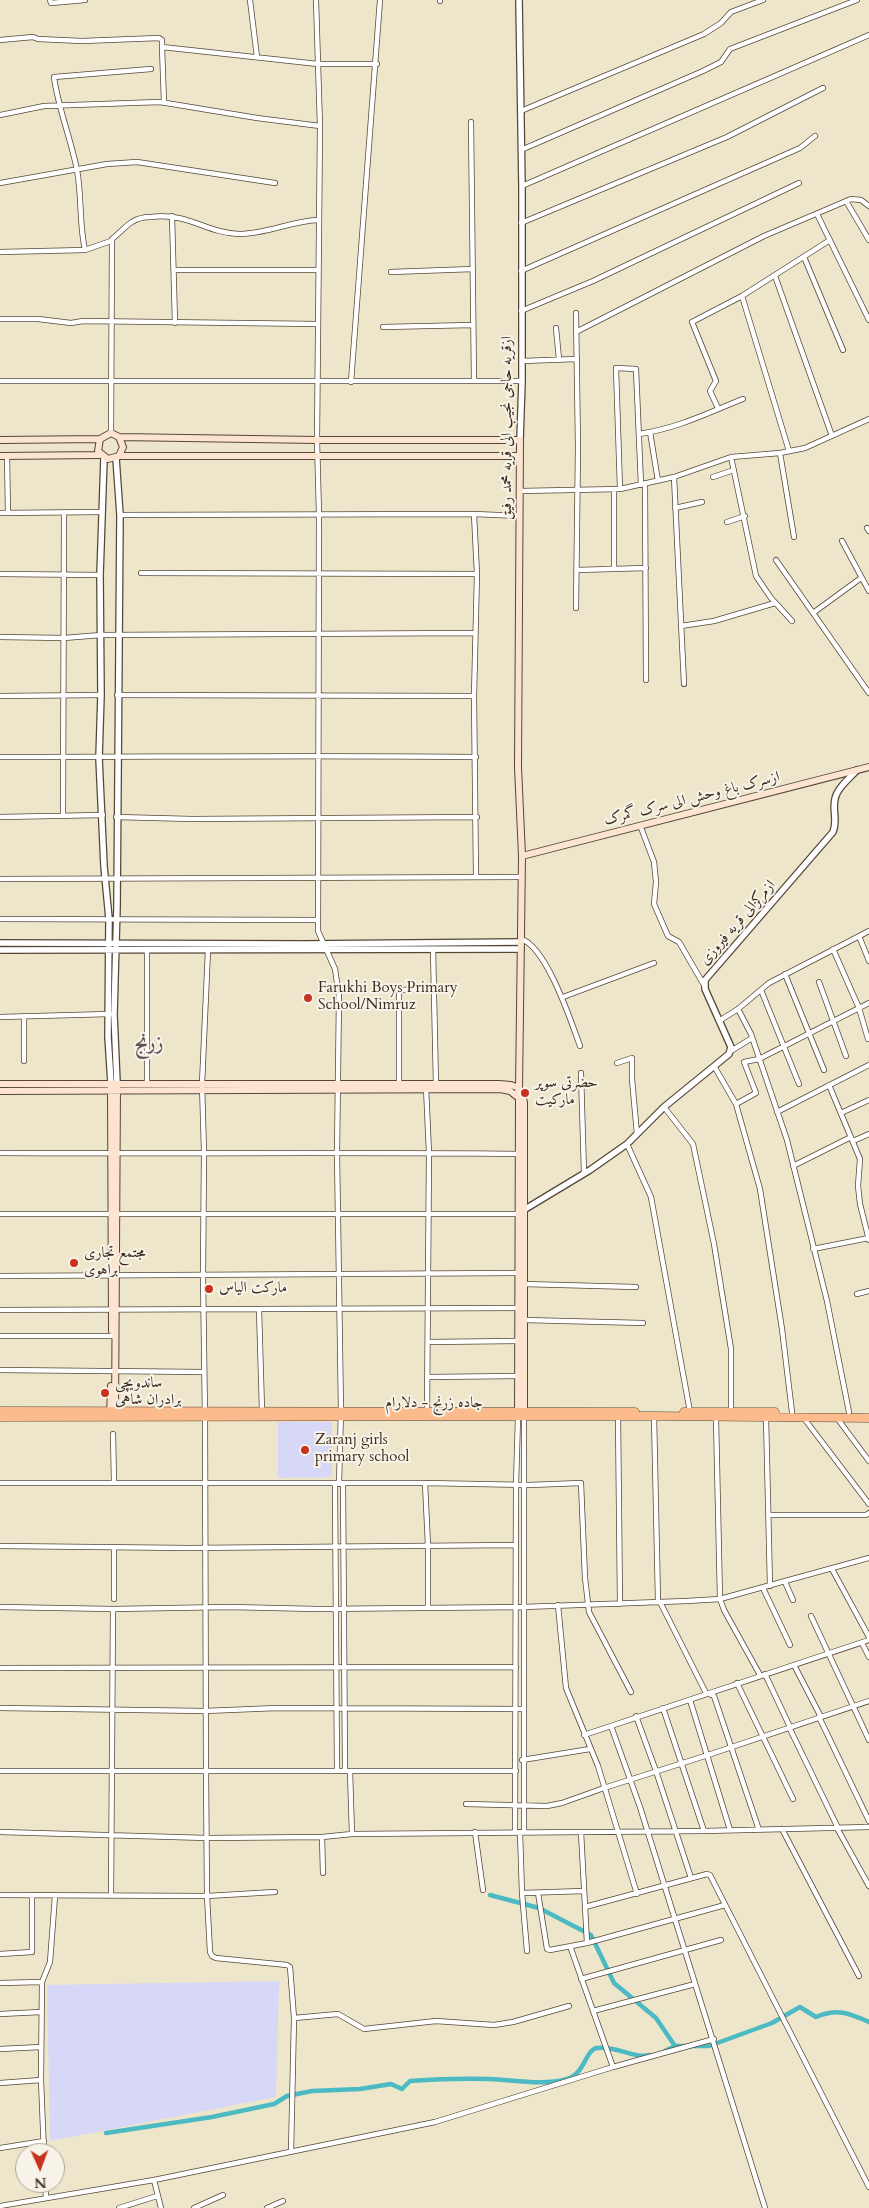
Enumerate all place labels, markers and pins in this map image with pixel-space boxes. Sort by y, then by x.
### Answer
place label: Farukhi Boys Primary School/Nimruz [318,980,458,1015]
marker: Farukhi Boys Primary School/Nimruz [302,992,314,1004]
place label: حضرتی سوپر مارکیت [535,1075,598,1110]
marker: حضرتی سوپر مارکیت [519,1087,531,1099]
place label: مجتمع تجاری براهوی [84,1245,146,1280]
marker: مجتمع تجاری براهوی [68,1257,80,1269]
place label: مارکت الیاس [219,1280,287,1298]
marker: مارکت الیاس [203,1283,215,1295]
place label: ساندویچی برادران شاهی [115,1375,181,1410]
marker: ساندویچی برادران شاهی [99,1387,111,1399]
place label: Zaranj girls primary school [315,1432,409,1467]
marker: Zaranj girls primary school [299,1444,311,1456]

